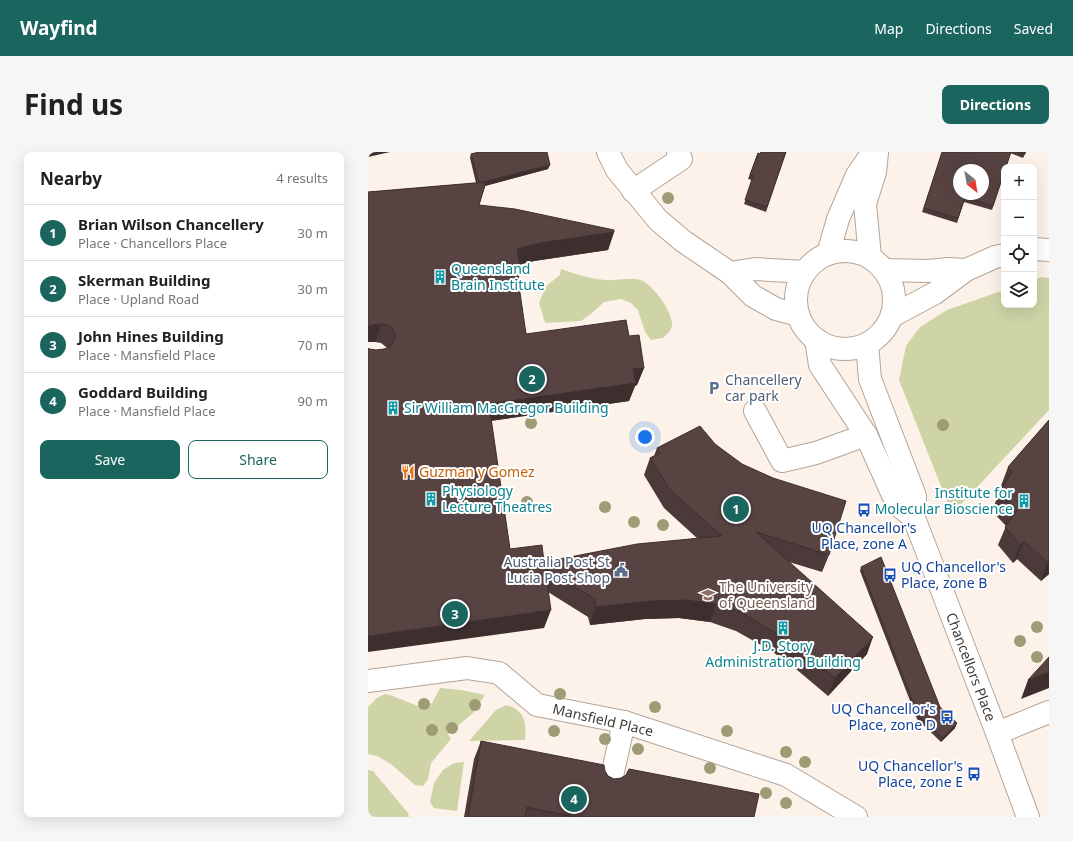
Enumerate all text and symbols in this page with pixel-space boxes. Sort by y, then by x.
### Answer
text: Wayfind [20,15,98,41]
text: Map [874,19,903,38]
text: Directions [925,19,992,38]
text: Saved [1014,19,1053,38]
text: Find us [24,85,123,123]
button: Directions [942,85,1049,124]
north arrow [953,164,989,200]
map controls [1001,164,1037,308]
button: + [1001,164,1037,200]
text: Nearby [40,167,102,190]
text: 4 results [276,169,328,187]
button: − [1001,200,1037,236]
text: Brian Wilson Chancellery [78,214,264,234]
text: 1 [49,224,57,242]
text: 30 m [298,224,328,242]
text: Place · Chancellors Place [78,234,227,252]
button: locate [1001,236,1037,272]
place label: Queensland Brain Institute [451,259,545,294]
building icon: Queensland Brain Institute [432,269,448,285]
text: Skerman Building [78,270,210,290]
button: layers [1001,272,1037,308]
text: 2 [49,280,57,298]
text: 30 m [298,280,328,298]
text: Place · Upland Road [78,290,199,308]
text: John Hines Building [78,326,224,346]
text: 3 [49,336,57,354]
text: 70 m [298,336,328,354]
text: Place · Mansfield Place [78,346,216,364]
pin: 2 [519,364,545,394]
place label: Chancellery car park [725,370,803,405]
parking icon: Chancellery car park [706,380,722,396]
text: Goddard Building [78,382,208,402]
text: 4 [49,392,57,410]
text: 90 m [298,392,328,410]
place label: Sir William MacGregor Building [404,398,609,417]
building icon: Sir William MacGregor Building [385,400,401,416]
text: Place · Mansfield Place [78,402,216,420]
your location [635,427,655,447]
button: Save [40,440,180,479]
button: Share [188,440,328,479]
place label: Guzman y Gomez [419,462,535,481]
restaurant icon: Guzman y Gomez [400,464,416,480]
place label: Physiology Lecture Theatres [442,481,552,516]
place label: Institute for Molecular Bioscience [875,483,1013,518]
building icon: Physiology Lecture Theatres [423,491,439,507]
building icon: Institute for Molecular Bioscience [1016,493,1032,509]
pin: 1 [723,494,749,524]
bus stop icon: UQ Chancellor's Place, zone A [856,502,872,518]
place label: UQ Chancellor's Place, zone A [812,518,917,553]
place label: Australia Post St Lucia Post Shop [503,552,610,587]
place label: UQ Chancellor's Place, zone B [901,557,1006,592]
public building icon: Australia Post St Lucia Post Shop [613,562,629,578]
bus stop icon: UQ Chancellor's Place, zone B [882,567,898,583]
place label: The University of Queensland [719,577,815,612]
school or university icon: The University of Queensland [700,587,716,603]
pin: 3 [442,599,468,629]
street label: Chancellors Place [942,610,1001,724]
building icon: J.D. Story Administration Building [775,620,791,636]
place label: J.D. Story Administration Building [705,636,861,671]
street label: Mansfield Place [551,699,655,740]
place label: UQ Chancellor's Place, zone D [831,699,936,734]
bus stop icon: UQ Chancellor's Place, zone D [939,709,955,725]
place label: UQ Chancellor's Place, zone E [858,756,963,791]
bus stop icon: UQ Chancellor's Place, zone E [966,766,982,782]
pin: 4 [561,784,587,814]

